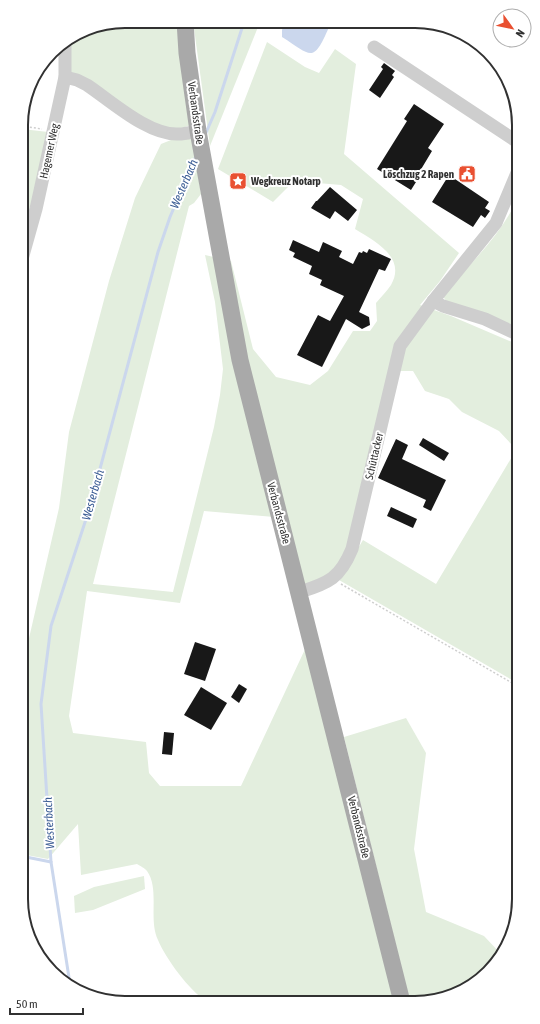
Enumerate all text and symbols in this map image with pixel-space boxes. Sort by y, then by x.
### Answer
north arrow [492,8,532,48]
text: N [514,27,527,39]
street label: Verbandsstraße [186,81,206,145]
street label: Hagemer Weg [37,122,61,180]
water label: Westerbach [167,157,201,211]
public building icon: Löschzug 2 Rapen [457,164,477,184]
place label: Löschzug 2 Rapen [383,168,454,180]
place icon: Wegkreuz Notarp [228,171,248,191]
place label: Wegkreuz Notarp [250,175,321,187]
street label: Schüttacker [363,431,385,481]
water label: Westerbach [79,468,107,522]
street label: Verbandsstraße [265,481,293,545]
street label: Verbandsstraße [346,795,372,859]
water label: Westerbach [41,797,57,849]
scale bar [10,990,83,1016]
text: 50 m [16,997,38,1011]

